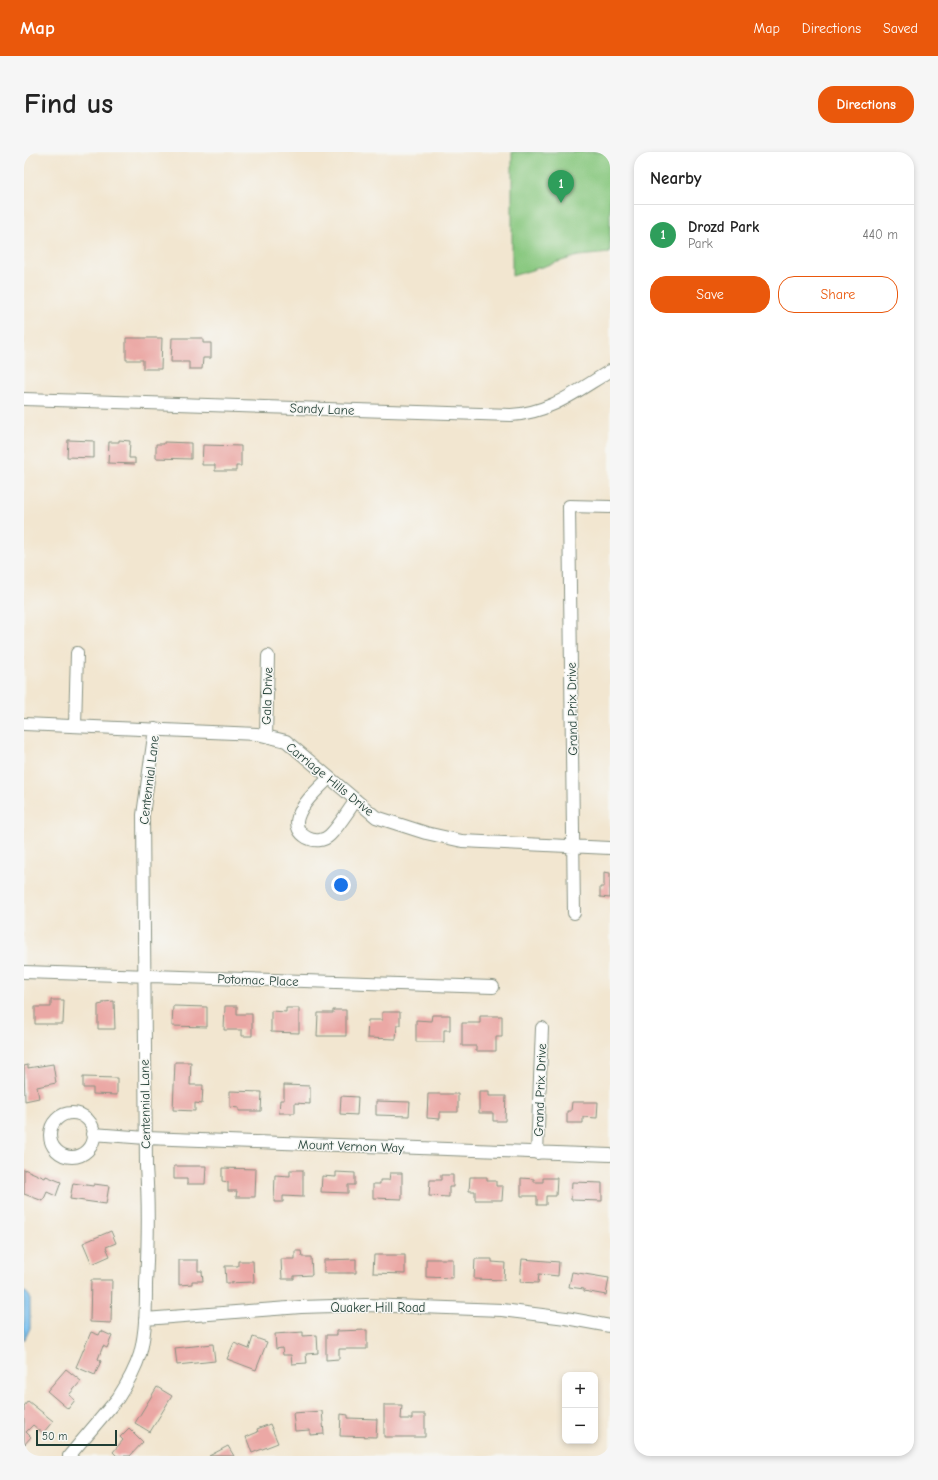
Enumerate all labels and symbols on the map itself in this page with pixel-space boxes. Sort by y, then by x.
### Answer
pin: 1 [548,170,574,203]
street label: Sandy Lane [289,400,355,418]
street label: Grand Prix Drive [564,662,580,756]
street label: Gala Drive [258,666,276,725]
street label: Centennial Lane [136,734,162,825]
street label: Carriage Hills Drive [283,739,377,819]
your location [331,875,351,895]
street label: Potomac Place [217,971,299,989]
street label: Grand Prix Drive [531,1043,549,1137]
street label: Centennial Lane [137,1059,153,1149]
street label: Mount Vernon Way [298,1137,404,1155]
street label: Quaker Hill Road [330,1300,426,1315]
scale bar [36,1428,117,1447]

